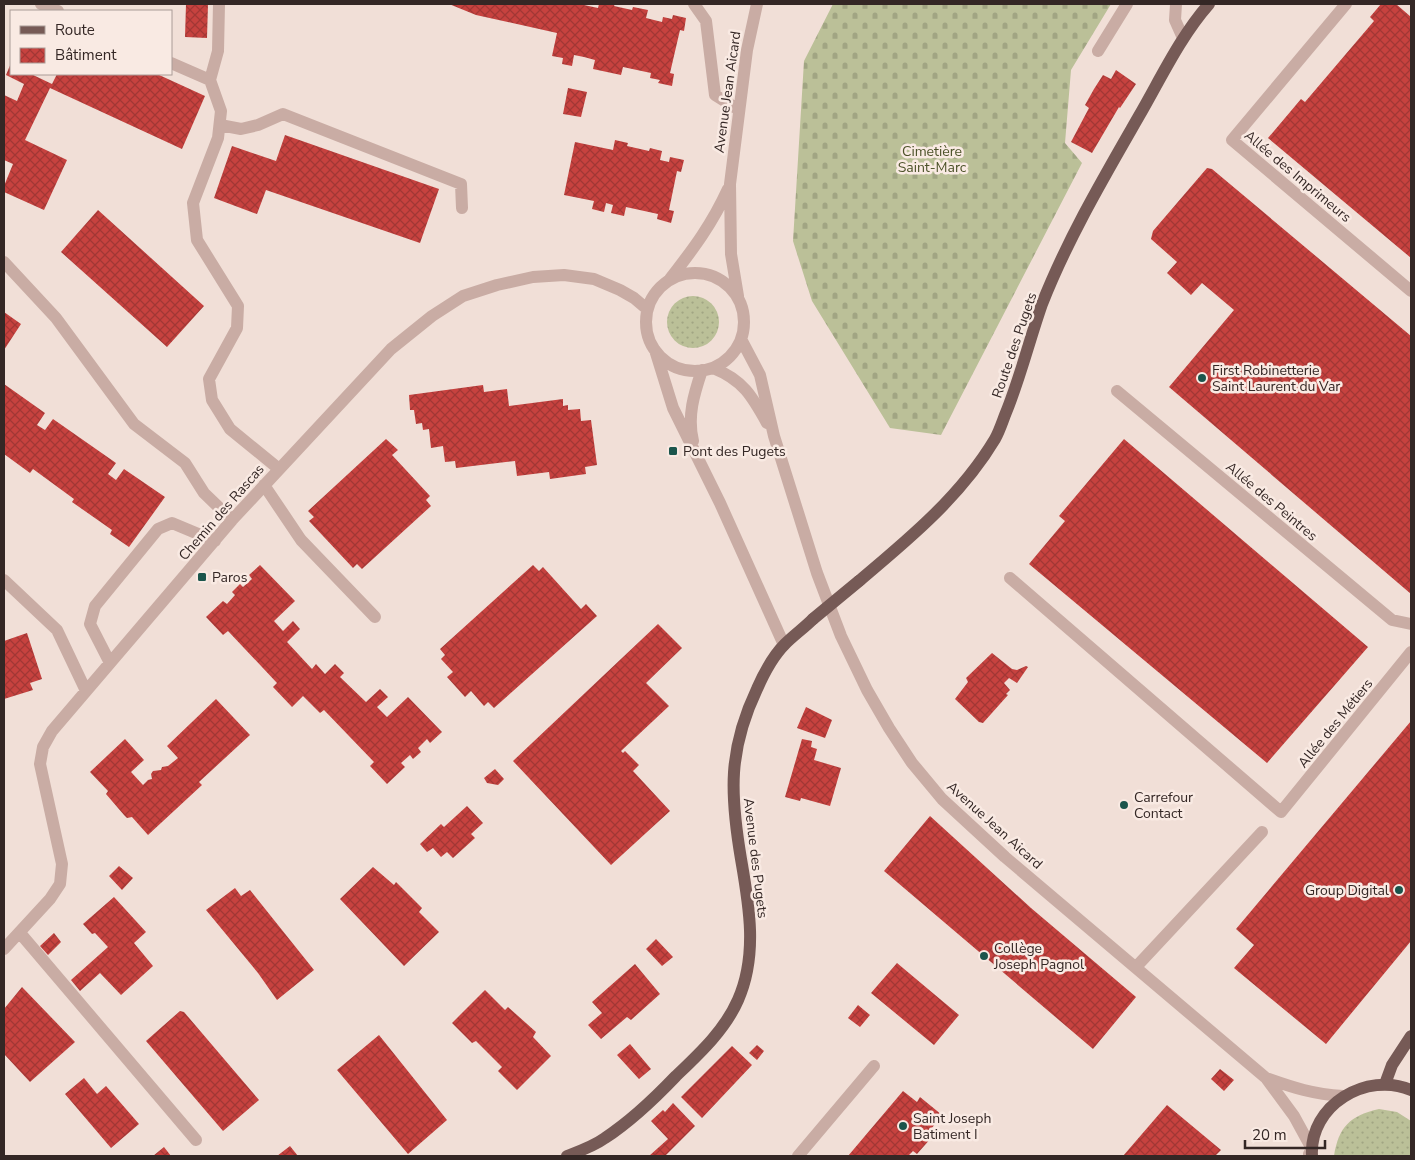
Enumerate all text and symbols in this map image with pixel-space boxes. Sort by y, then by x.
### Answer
legend [10,10,172,75]
text: Route [55,20,95,40]
street label: Avenue Jean Aicard [710,30,745,154]
text: Bâtiment [55,45,117,65]
street label: Allée des Imprimeurs [1240,126,1355,227]
park label: Cimetière Saint-Marc [898,142,967,177]
street label: Route des Pugets [987,290,1042,401]
place label: First Robinetterie Saint Laurent du Var [1212,361,1340,396]
marker: First Robinetterie Saint Laurent du Var [1196,372,1208,384]
place label: Pont des Pugets [683,442,786,461]
marker: Pont des Pugets [667,445,679,457]
street label: Allée des Peintres [1222,457,1322,545]
street label: Chemin des Rascas [174,460,269,564]
place label: Paros [212,568,248,587]
marker: Paros [196,571,208,583]
street label: Allée des Métiers [1294,675,1377,772]
street label: Avenue Jean Aicard [943,777,1047,873]
place label: Carrefour Contact [1134,788,1193,823]
street label: Avenue des Pugets [739,797,772,920]
marker: Carrefour Contact [1118,799,1130,811]
place label: Group Digital [1305,881,1390,900]
marker: Group Digital [1393,884,1405,896]
place label: Collège Joseph Pagnol [993,939,1085,974]
marker: Collège Joseph Pagnol [978,950,990,962]
place label: Saint Joseph Batiment I [913,1109,991,1144]
scale bar [1245,1118,1325,1150]
marker: Saint Joseph Batiment I [897,1120,909,1132]
text: 20 m [1252,1125,1287,1145]

